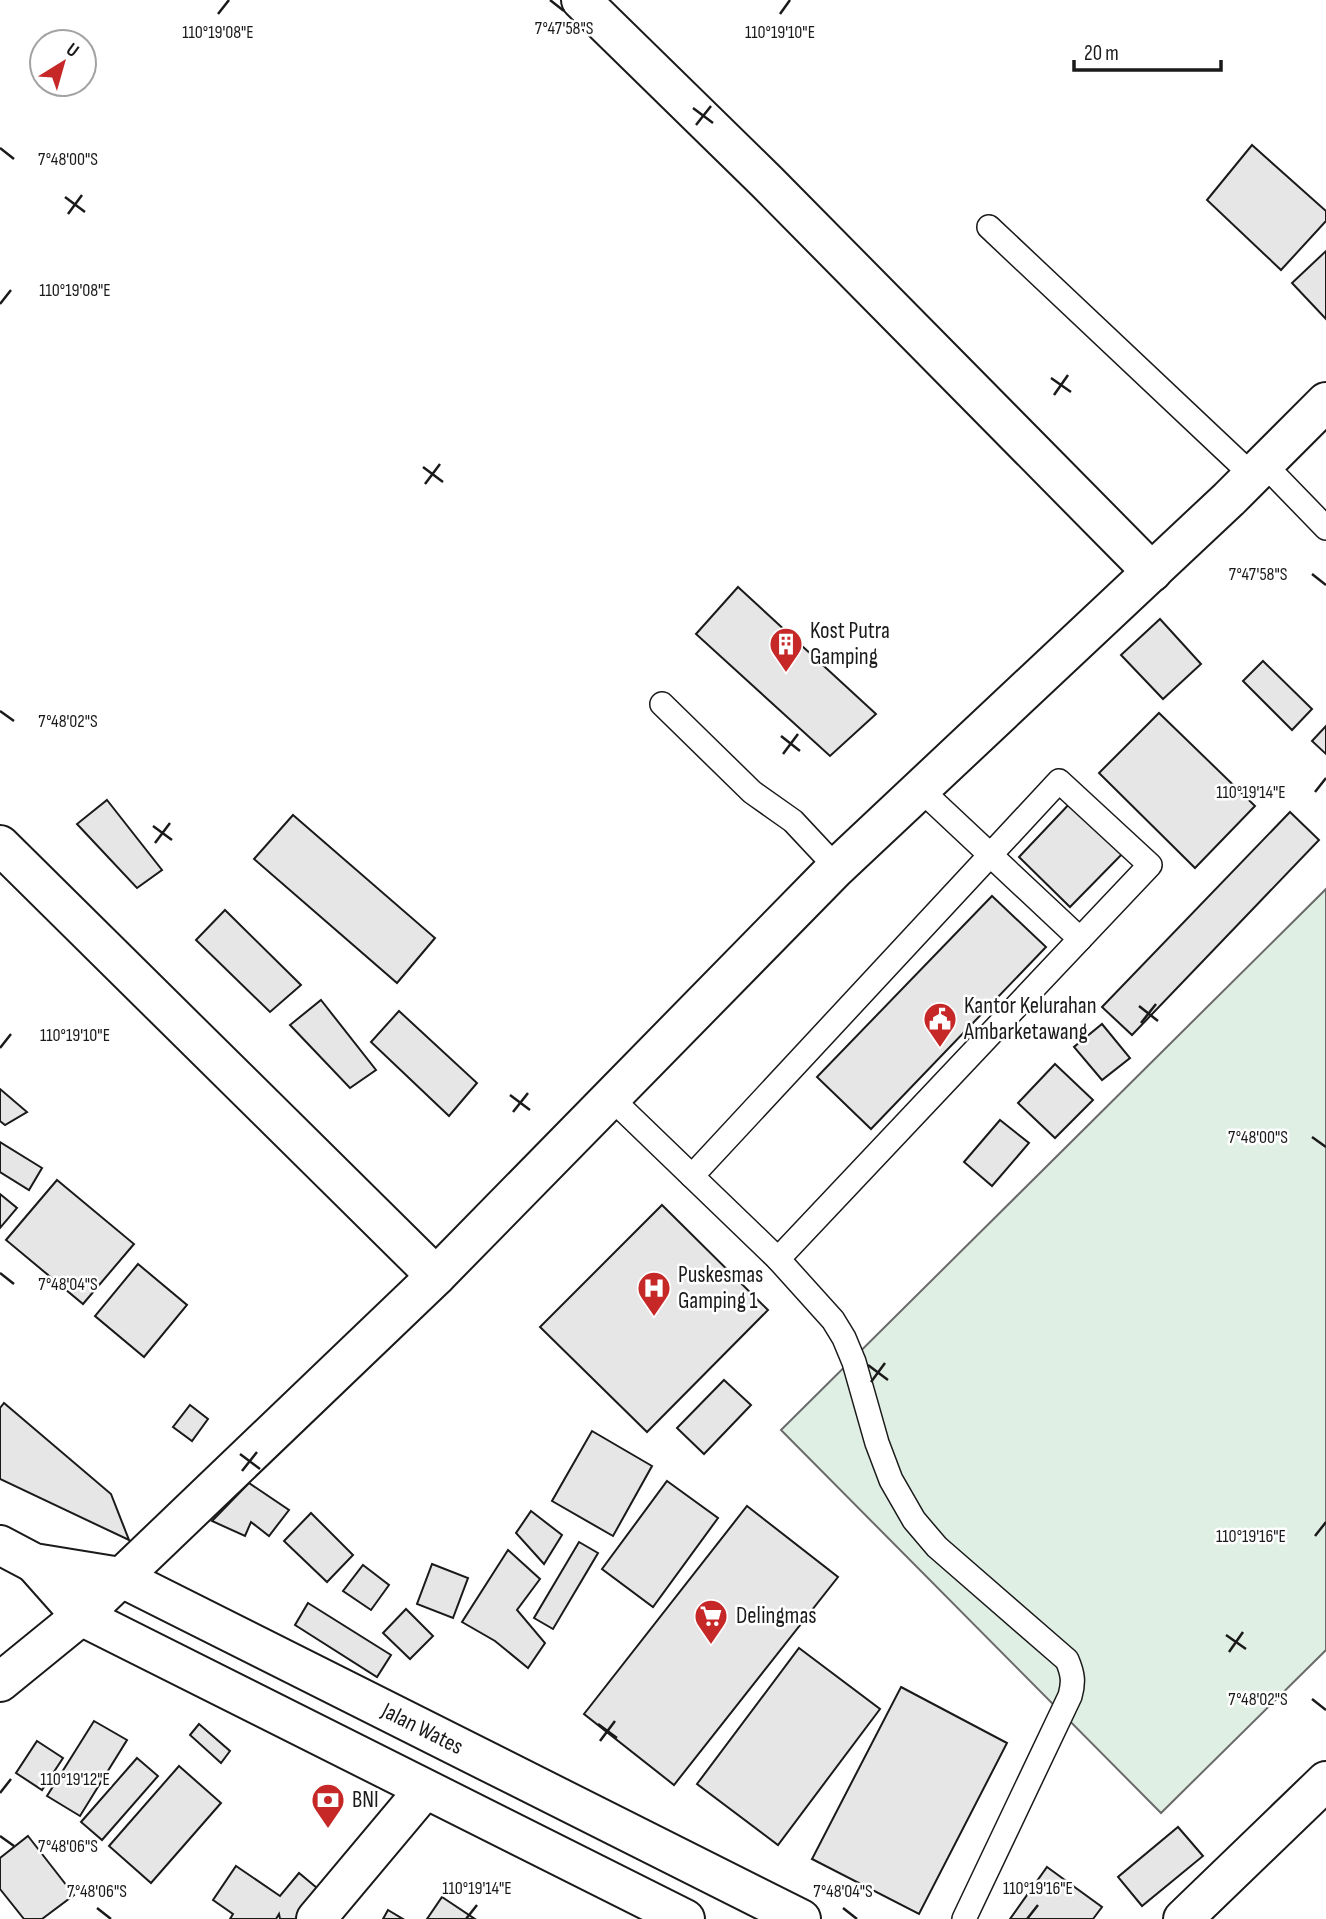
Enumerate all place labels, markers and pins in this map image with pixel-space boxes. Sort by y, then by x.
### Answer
place label: Kost Putra Gamping [810,617,890,671]
building icon: Kost Putra Gamping [767,625,805,674]
place label: Kantor Kelurahan Ambarketawang [963,992,1097,1046]
public building icon: Kantor Kelurahan Ambarketawang [921,1000,959,1049]
place label: Puskesmas Gamping 1 [678,1261,763,1315]
hospital icon: Puskesmas Gamping 1 [635,1269,673,1318]
supermarket icon: Delingmas [692,1597,730,1646]
place label: Delingmas [736,1602,817,1630]
bank icon: BNI [309,1781,347,1830]
place label: BNI [352,1786,379,1814]

